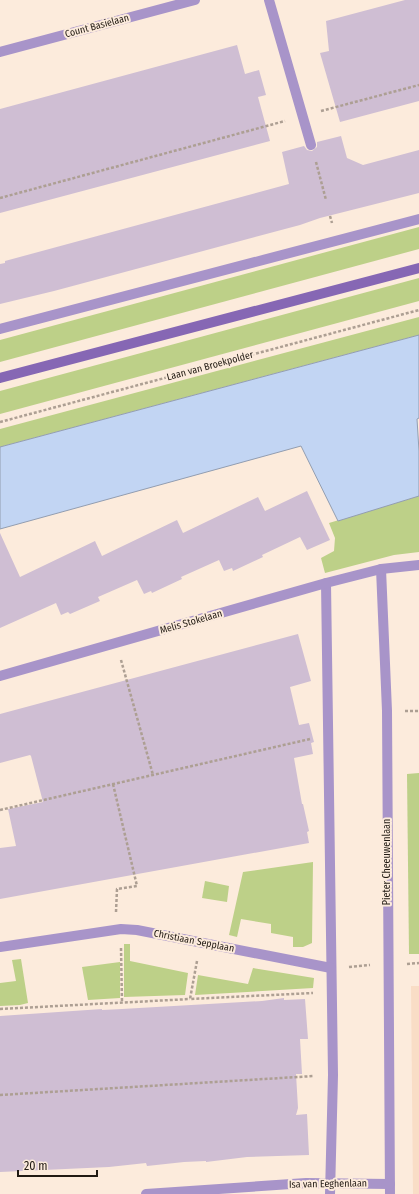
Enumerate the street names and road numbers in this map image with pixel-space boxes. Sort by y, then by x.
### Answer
street label: Count Basielaan [64,12,130,40]
street label: Laan van Broekpolder [165,349,255,383]
street label: Melis Stokelaan [158,607,224,637]
street label: Pieter Cheeuwenlaan [381,819,393,905]
street label: Christiaan Sepplaan [153,927,235,955]
street label: Isa van Eeghenlaan [289,1177,367,1191]

